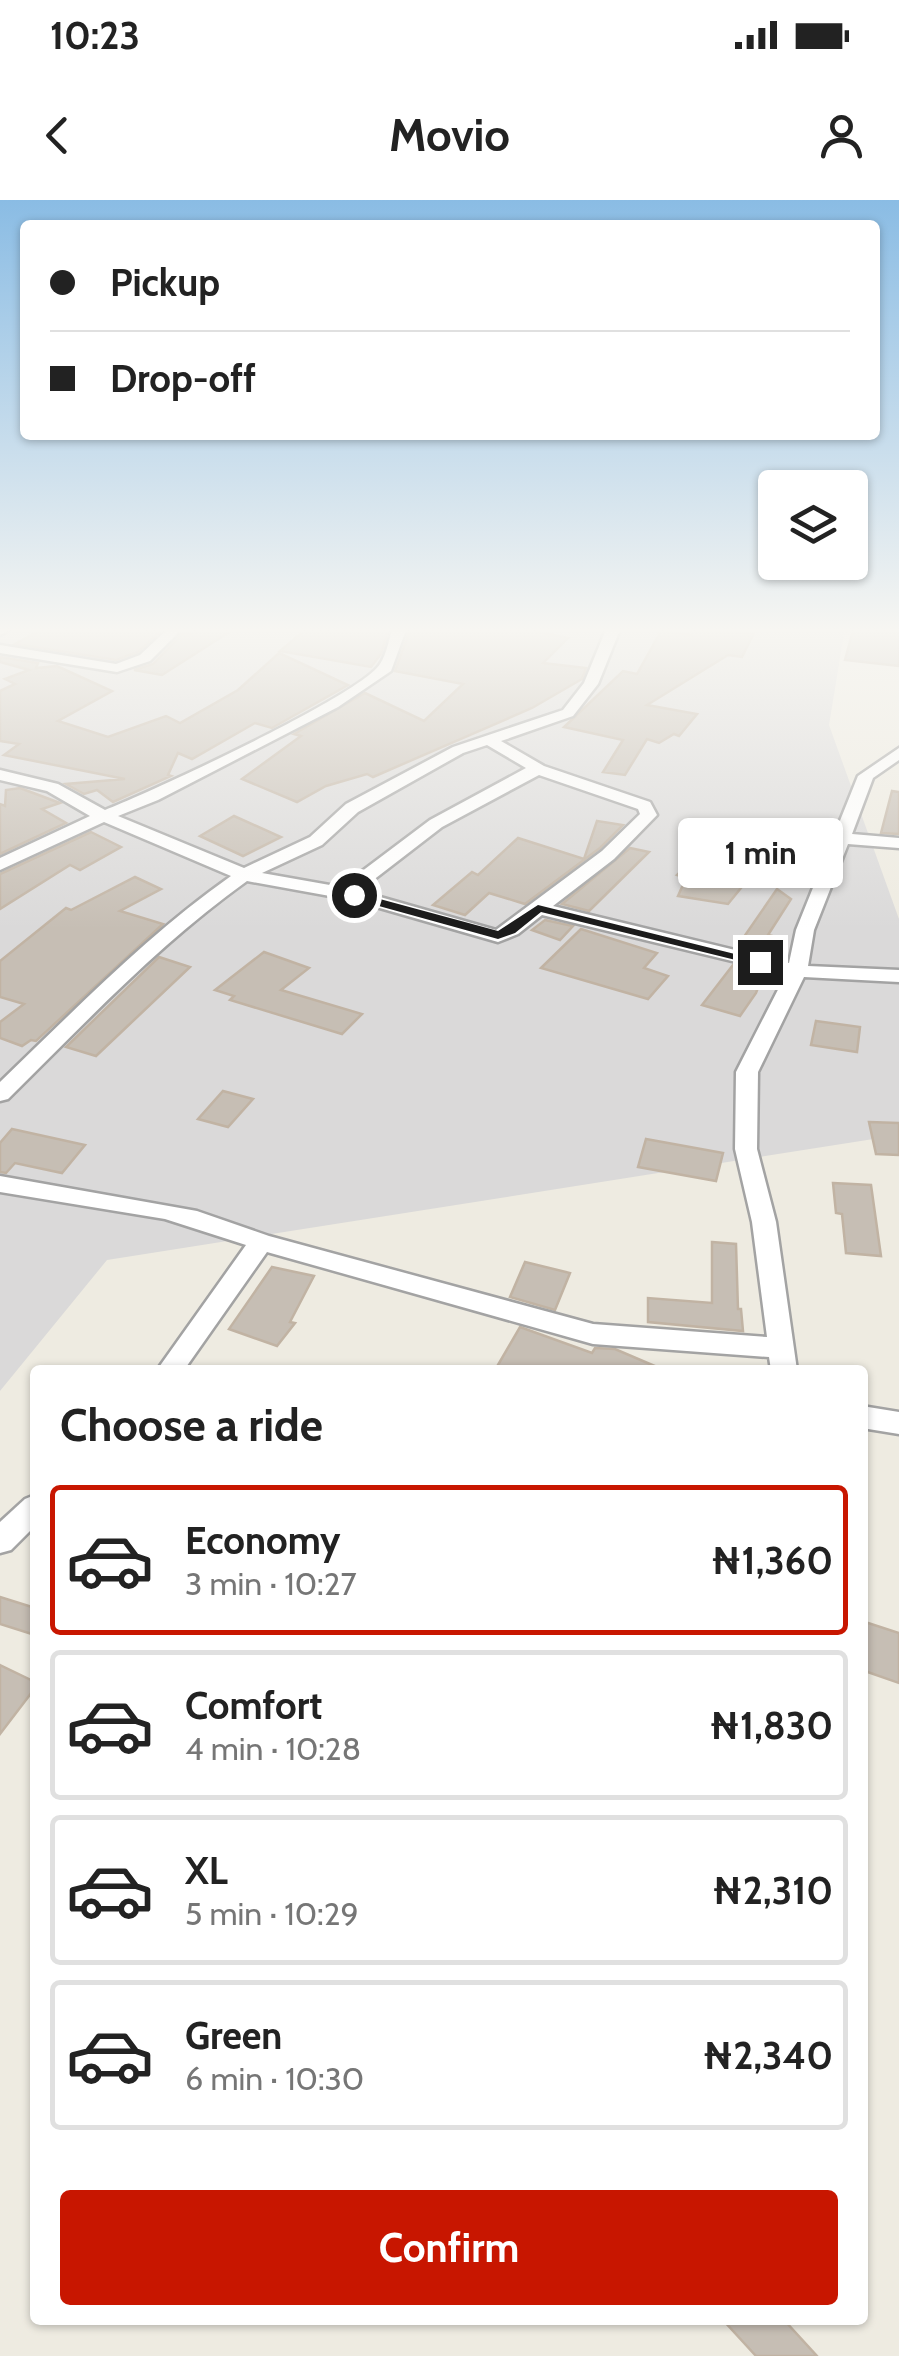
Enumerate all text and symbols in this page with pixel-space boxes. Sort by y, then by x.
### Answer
text: 10:23 [50,12,140,59]
icon: back [30,108,85,163]
text: Movio [389,108,510,162]
icon: person [814,108,869,163]
text: Pickup [110,259,220,306]
text: Drop-off [110,355,256,402]
map controls [758,470,868,580]
button: layers [758,470,868,580]
callout: 1 min [678,817,842,887]
text: 1 min [724,833,797,872]
route start [332,873,377,918]
route end [738,940,783,985]
text: Choose a ride [60,1398,323,1452]
icon: car [65,1515,155,1605]
text: Economy [185,1517,340,1564]
text: ₦1,360 [711,1537,833,1584]
text: 3 min · 10:27 [185,1564,357,1603]
icon: car [65,1680,155,1770]
text: Comfort [185,1682,322,1729]
text: ₦1,830 [709,1702,833,1749]
text: 4 min · 10:28 [185,1729,361,1768]
icon: car [65,1845,155,1935]
text: XL [185,1847,228,1894]
text: ₦2,310 [712,1867,833,1914]
text: 5 min · 10:29 [185,1894,359,1933]
icon: car [65,2010,155,2100]
text: Green [185,2012,282,2059]
text: ₦2,340 [703,2032,833,2079]
text: 6 min · 10:30 [185,2059,364,2098]
button: Confirm [60,2190,838,2305]

